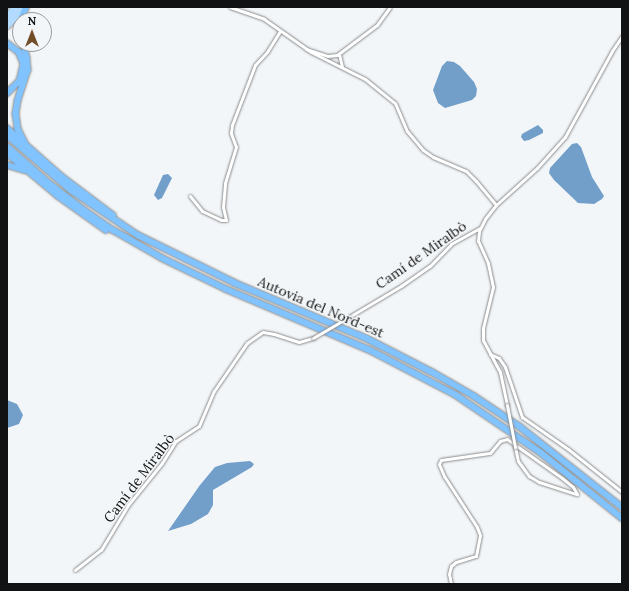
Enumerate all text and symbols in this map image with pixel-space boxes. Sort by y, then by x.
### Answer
north arrow [12,12,52,52]
text: N [28,14,36,28]
street label: Camí de Miralbò [372,217,470,293]
street label: Autovia del Nord-est [255,273,387,341]
street label: Camí de Miralbò [100,430,178,526]

